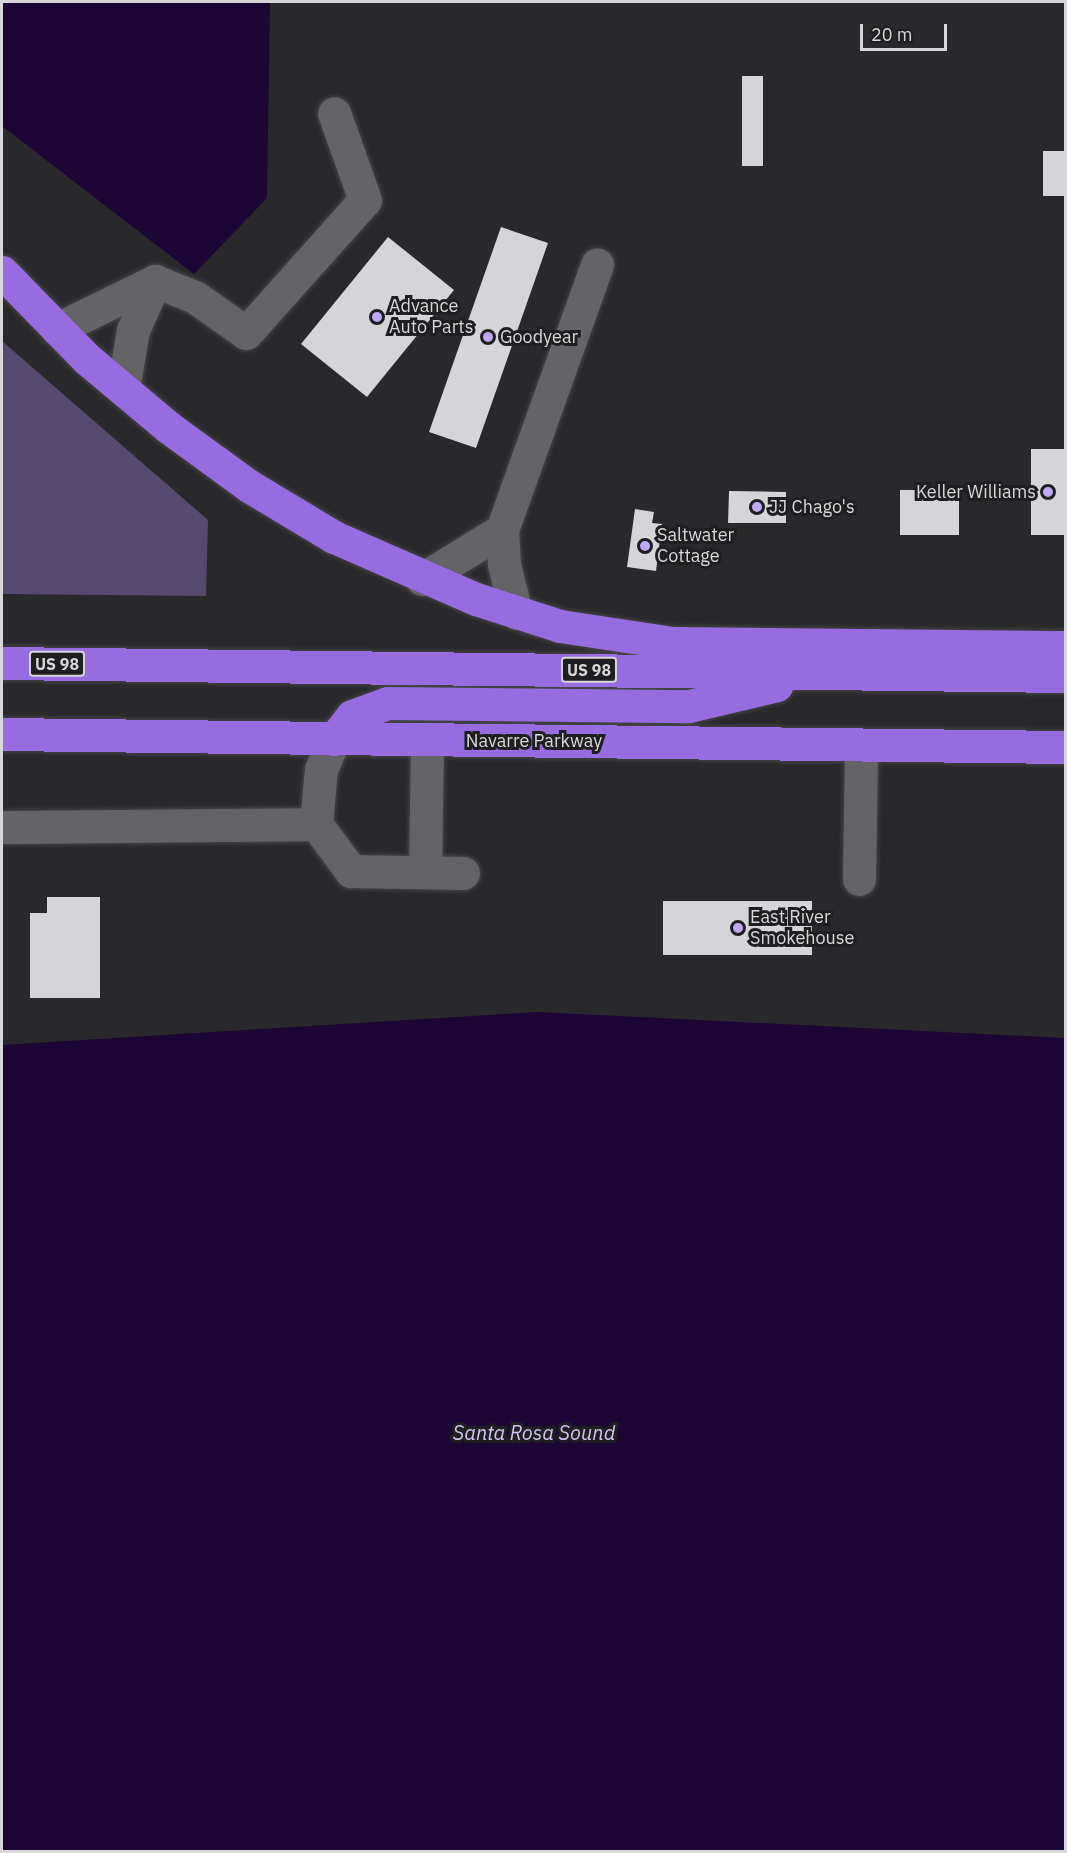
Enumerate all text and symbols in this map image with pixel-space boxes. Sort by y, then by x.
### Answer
scale bar [863,12,950,50]
text: 20 m [871,23,913,46]
place label: Advance Auto Parts [389,296,473,338]
marker: Advance Auto Parts [370,310,384,324]
place label: Goodyear [500,326,578,348]
marker: Goodyear [481,330,495,344]
place label: Keller Williams [916,481,1036,503]
marker: Keller Williams [1041,485,1055,499]
place label: JJ Chago's [769,496,855,518]
marker: JJ Chago's [750,500,764,514]
place label: Saltwater Cottage [657,525,734,568]
marker: Saltwater Cottage [638,539,652,553]
road number: US 98 [28,651,86,677]
road number: US 98 [560,657,618,683]
street label: Navarre Parkway [466,730,602,752]
place label: East River Smokehouse [750,907,854,950]
marker: East River Smokehouse [731,921,745,935]
water label: Santa Rosa Sound [453,1420,615,1444]

